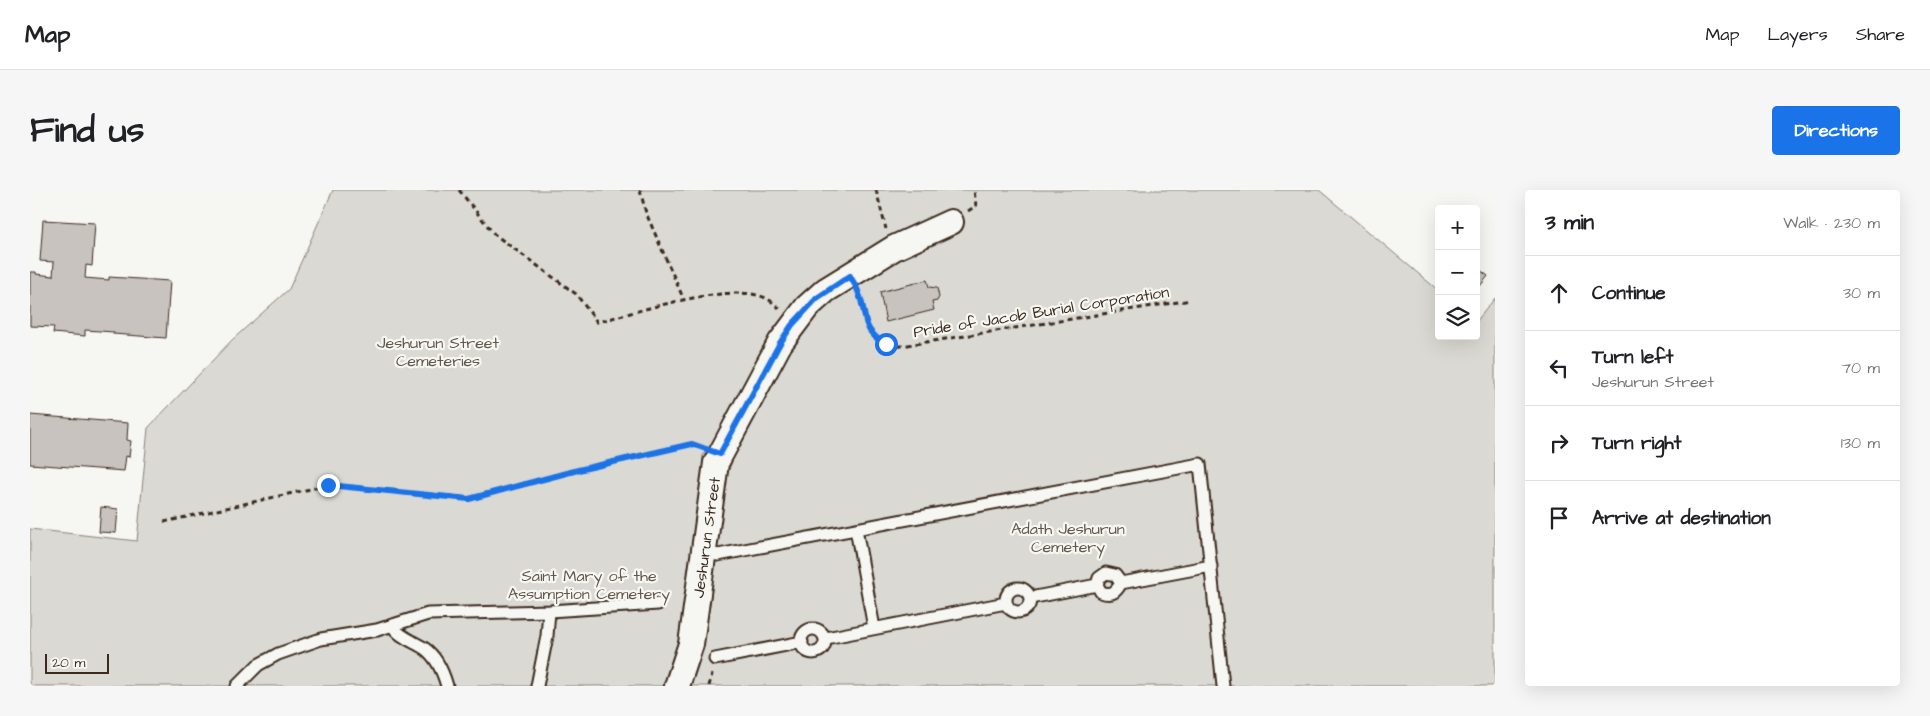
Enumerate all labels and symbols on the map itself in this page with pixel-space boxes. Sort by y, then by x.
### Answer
street label: Pride of Jacob Burial Corporation [912,281,1171,343]
park label: Jeshurun Street Cemeteries [377,332,499,372]
route start [875,333,898,356]
route end [317,474,340,497]
street label: Jeshurun Street [687,475,726,599]
park label: Adath Jeshurun Cemetery [1011,518,1125,559]
park label: Saint Mary of the Assumption Cemetery [508,565,670,606]
scale bar [45,651,109,674]

